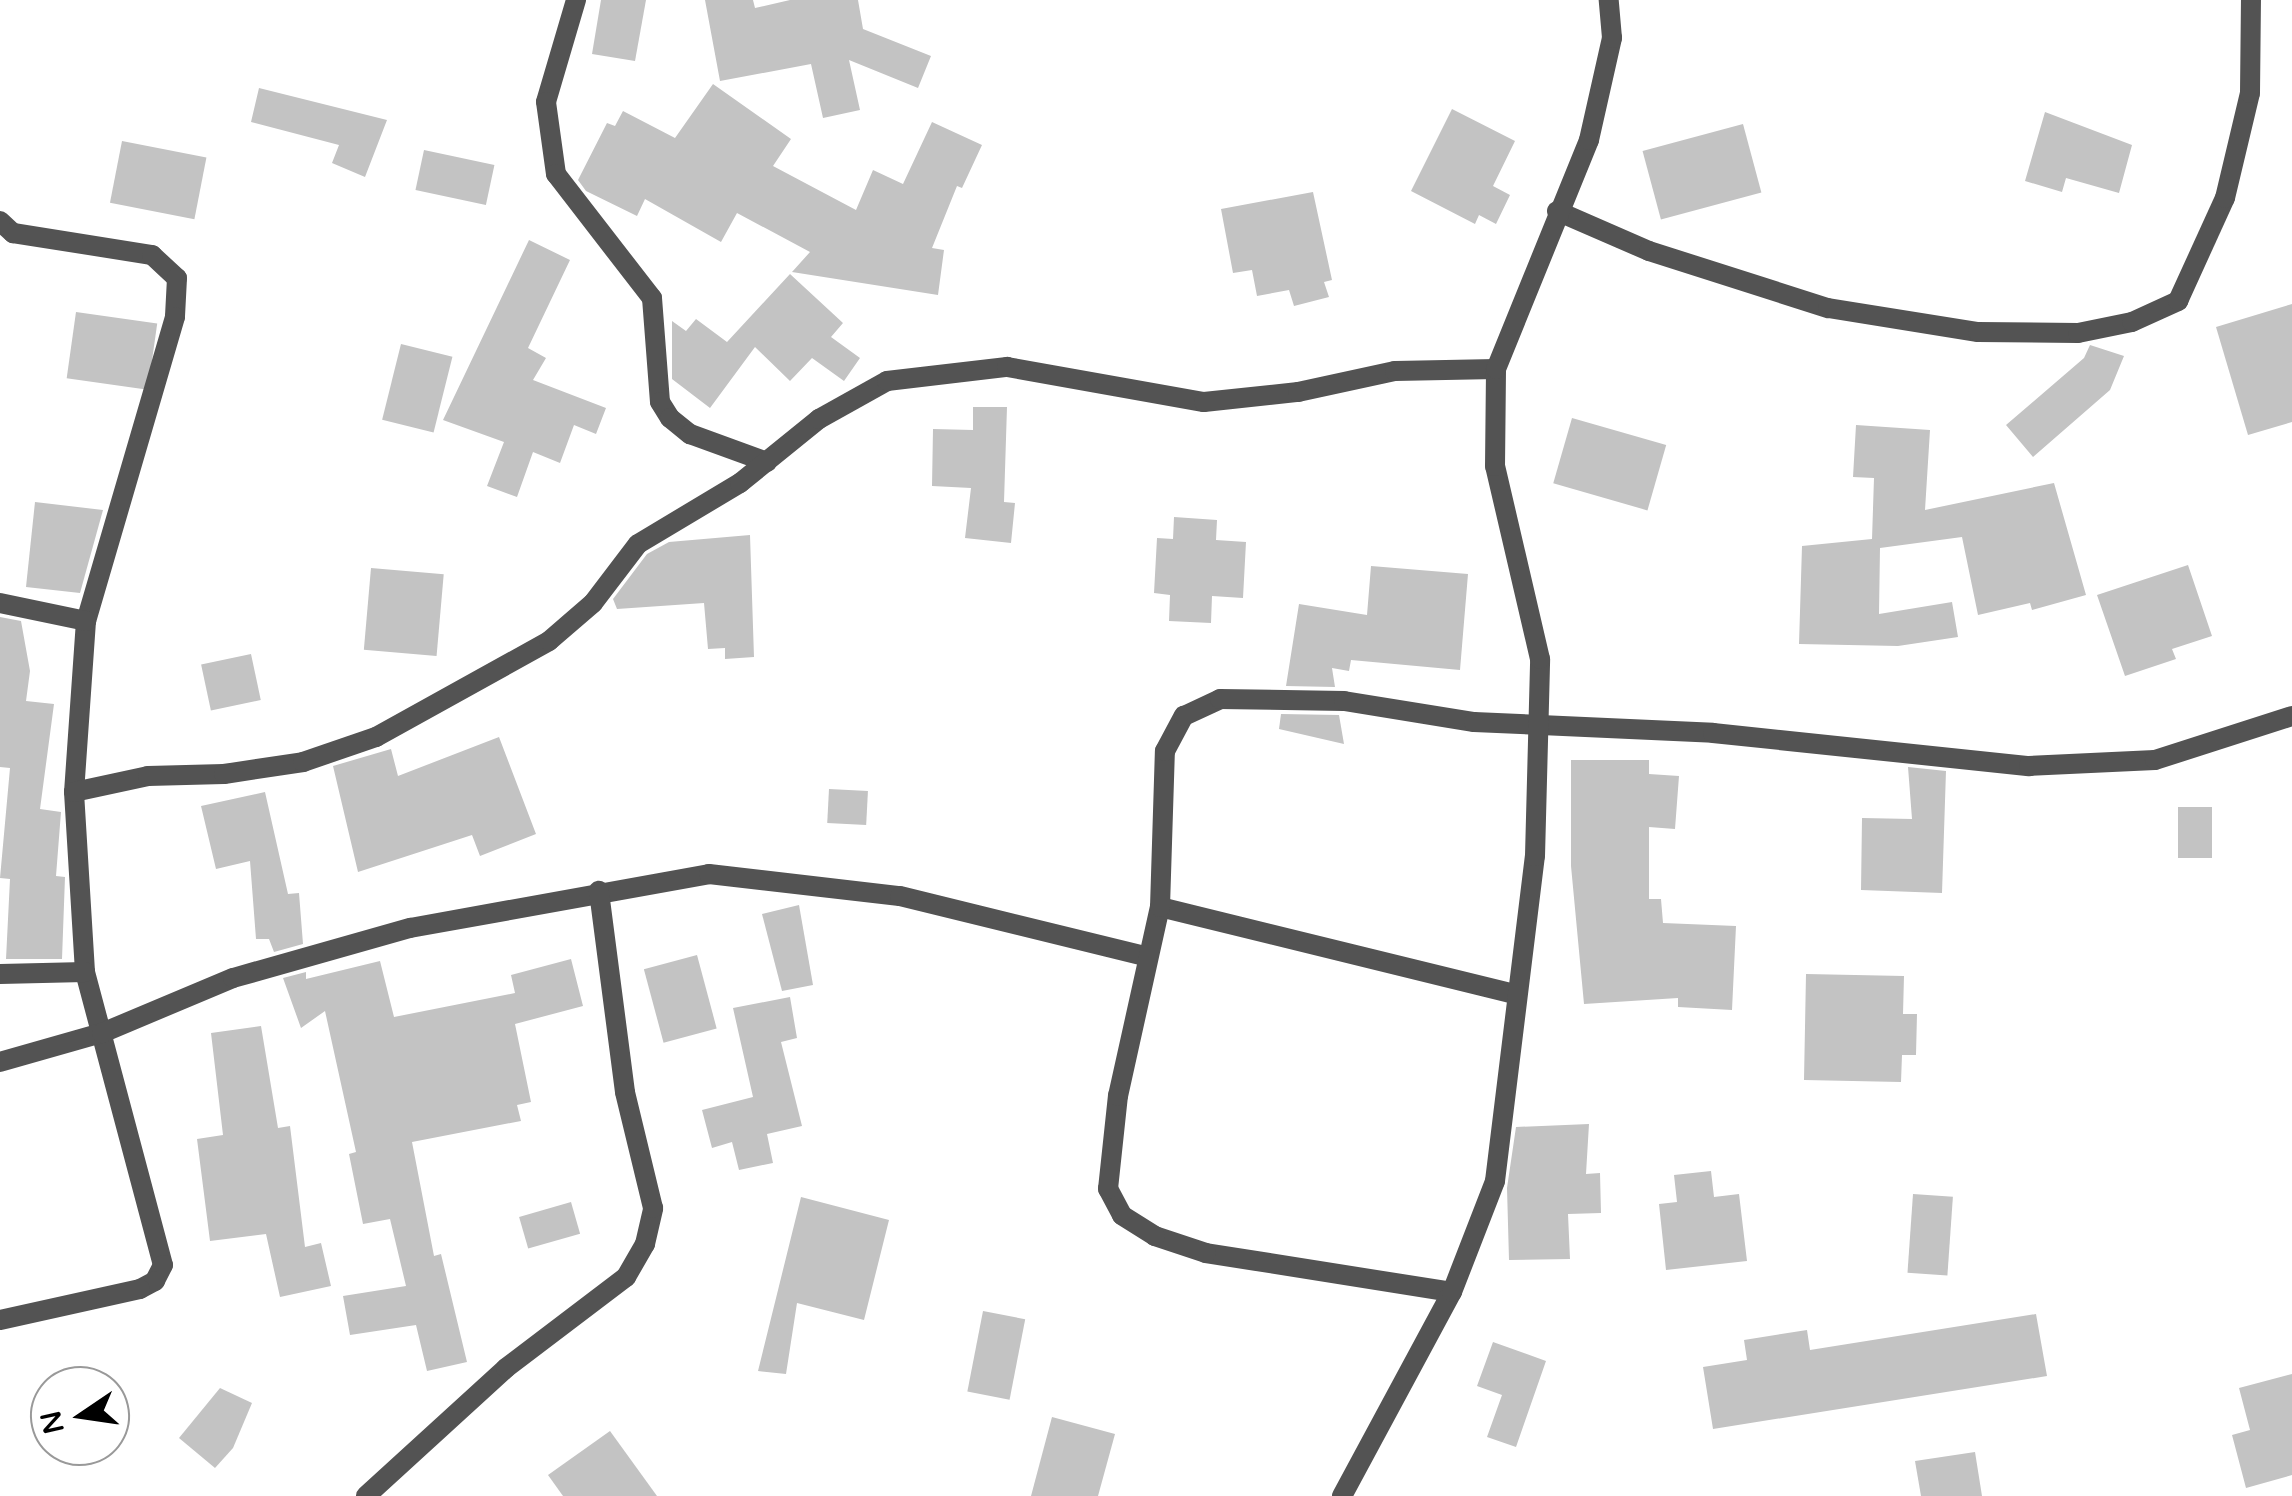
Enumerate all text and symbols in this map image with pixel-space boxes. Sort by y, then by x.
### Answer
north arrow [30,1366,130,1466]
text: N [34,1408,72,1437]

